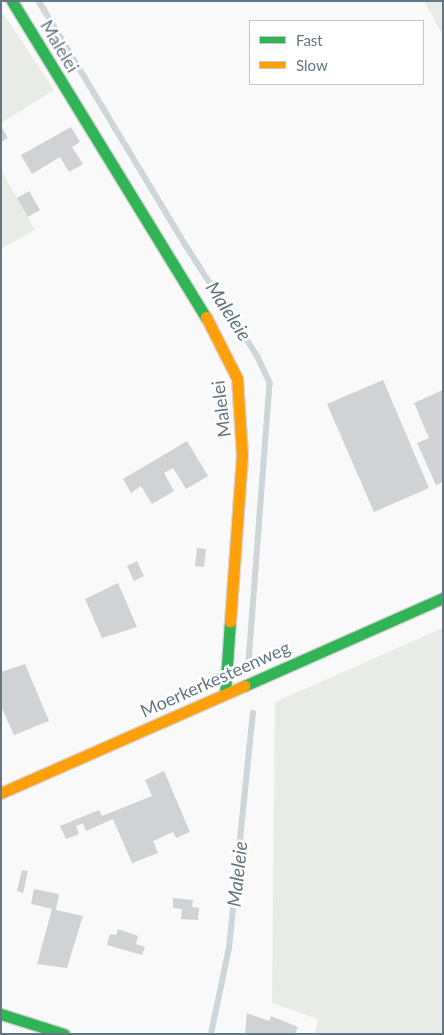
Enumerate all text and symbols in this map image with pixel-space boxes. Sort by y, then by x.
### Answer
street label: Malelei [36,16,84,76]
legend [249,20,424,85]
text: Fast [296,31,323,49]
text: Slow [296,56,328,74]
water label: Maleleie [201,277,257,345]
street label: Malelei [207,379,235,439]
street label: Moerkerkesteenweg [137,636,293,722]
water label: Maleleie [222,840,252,908]

